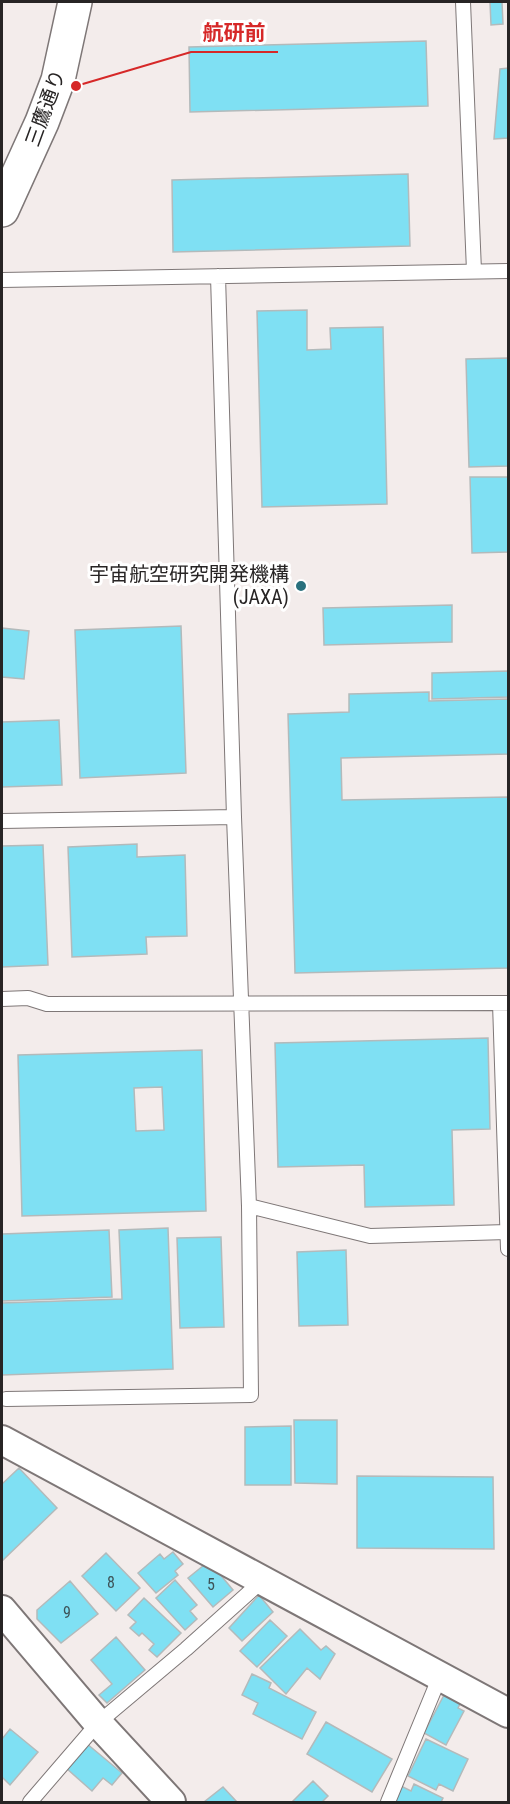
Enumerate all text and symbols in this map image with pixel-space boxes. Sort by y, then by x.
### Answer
callout: 航研前 [191,13,278,52]
text: 航研前 [203,21,266,45]
street label: 三鷹通り [20,66,70,150]
place label: 宇宙航空研究開発機構 (JAXA) [89,562,289,609]
marker: 宇宙航空研究開発機構 (JAXA) [294,579,308,593]
house number: 8 [107,1573,115,1592]
house number: 5 [207,1575,215,1594]
house number: 9 [63,1603,71,1622]

